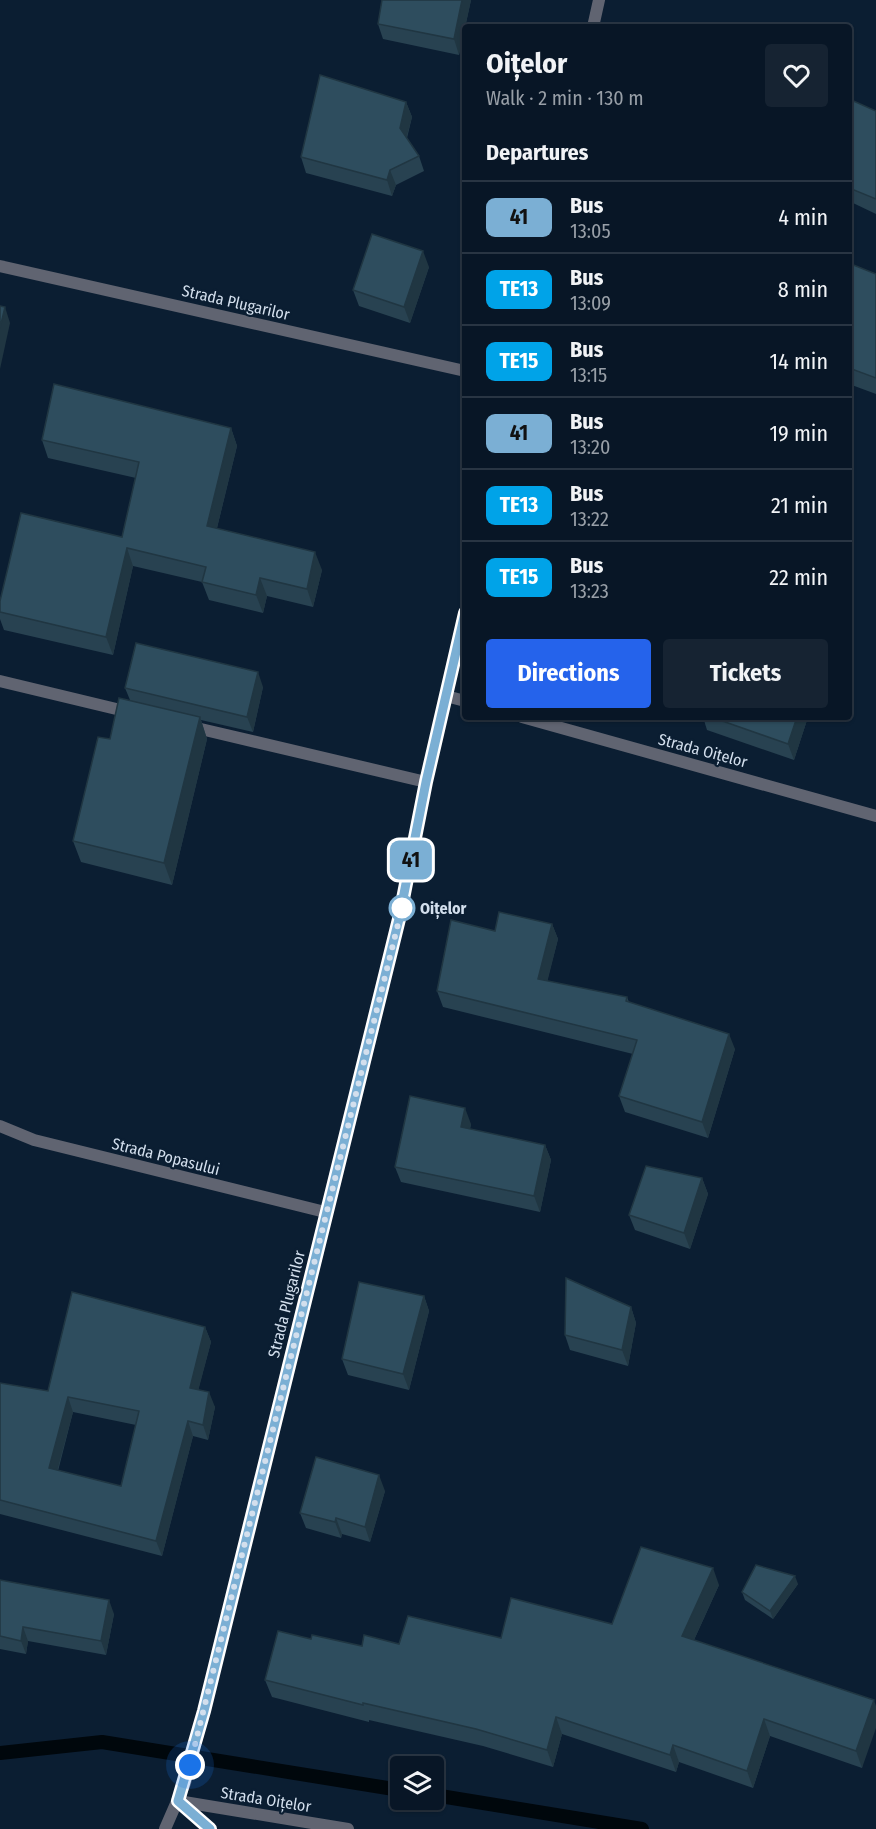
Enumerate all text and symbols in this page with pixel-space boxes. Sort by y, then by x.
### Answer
button: heart [765,44,828,107]
text: Oițelor [486,47,567,80]
text: Walk · 2 min · 130 m [486,86,644,110]
text: Departures [486,139,588,166]
text: Bus [570,192,603,219]
text: 41 [510,204,528,230]
text: 4 min [778,204,828,231]
text: 13:05 [570,219,611,243]
text: Bus [570,264,603,291]
text: TE13 [500,276,538,302]
text: 8 min [778,276,828,303]
street label: Strada Plugarilor [180,281,292,324]
text: 13:09 [570,291,611,315]
text: Bus [570,336,603,363]
text: TE15 [500,348,538,374]
text: 14 min [770,348,828,375]
text: 13:15 [570,363,607,387]
text: Bus [570,408,603,435]
text: 41 [510,420,528,446]
text: 19 min [770,420,828,447]
text: 13:20 [570,435,610,459]
text: Bus [570,480,603,507]
text: TE13 [500,492,538,518]
text: 21 min [771,492,828,519]
text: 13:22 [570,507,609,531]
text: Bus [570,552,603,579]
text: TE15 [500,564,538,590]
text: 22 min [769,564,828,591]
text: 13:23 [570,579,609,603]
button: Directions [486,639,651,708]
button: Tickets [663,639,828,708]
street label: Strada Oițelor [656,729,750,773]
line badge: 41 [384,840,438,880]
text: 41 [402,847,420,873]
marker: Oițelor [389,895,415,921]
place label: Oițelor [420,899,467,919]
street label: Strada Popasului [110,1134,222,1179]
street label: Strada Plugarilor [264,1248,309,1360]
your location [175,1750,205,1780]
map controls [390,1756,444,1810]
button: layers [390,1756,444,1810]
street label: Strada Oițelor [219,1783,313,1817]

